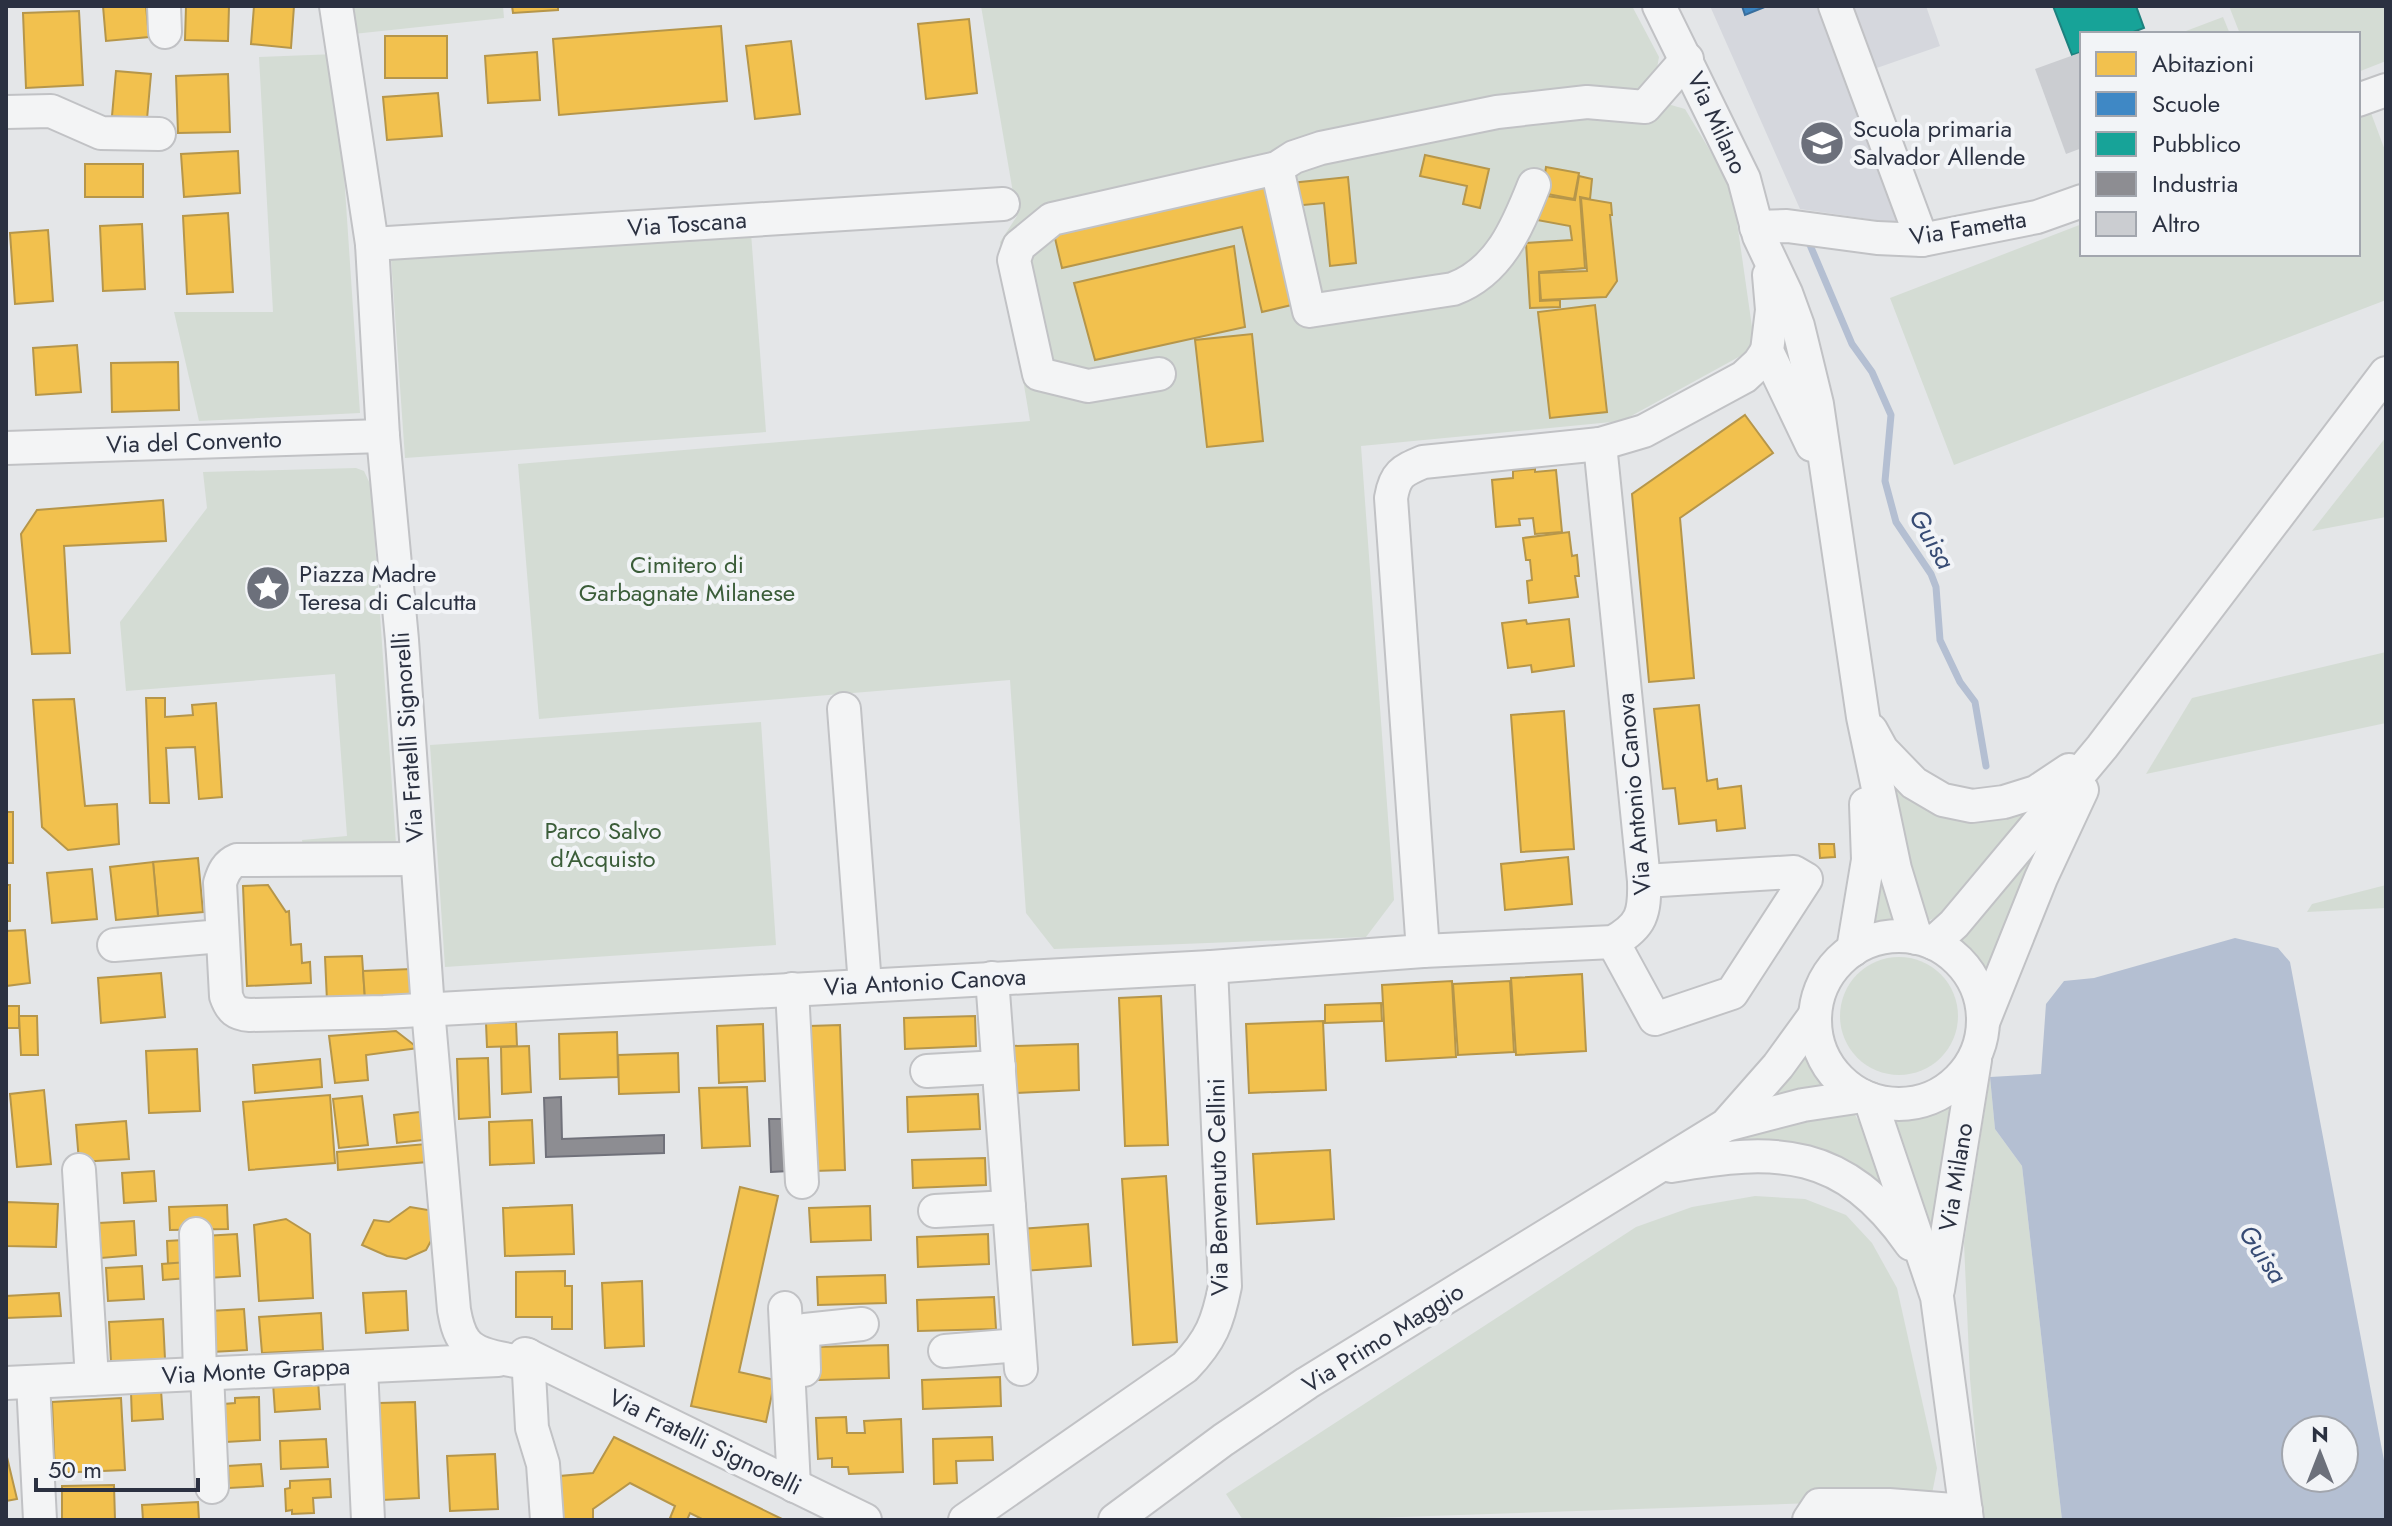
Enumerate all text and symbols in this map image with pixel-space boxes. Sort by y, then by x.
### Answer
legend [2080,32,2360,256]
text: Abitazioni [2152,46,2254,81]
street label: Via Milano [1679,66,1756,180]
text: Scuole [2152,86,2220,121]
place label: Scuola primaria Salvador Allende [1853,111,2025,174]
school or university icon: Scuola primaria Salvador Allende [1798,119,1846,167]
text: Pubblico [2152,126,2241,161]
text: Industria [2152,166,2238,201]
street label: Via Fametta [1907,201,2029,254]
street label: Via Toscana [626,202,748,245]
text: Altro [2152,206,2200,241]
street label: Via del Convento [106,421,282,462]
water label: Guisa [1900,502,1965,577]
park label: Cimitero di Garbagnate Milanese [579,547,795,610]
place label: Piazza Madre Teresa di Calcutta [299,556,477,619]
place icon: Piazza Madre Teresa di Calcutta [244,564,292,612]
street label: Via Fratelli Signorelli [383,631,432,844]
street label: Via Antonio Canova [1607,692,1660,897]
park label: Parco Salvo d'Acquisto [544,813,662,876]
street label: Via Antonio Canova [823,959,1027,1004]
street label: Via Benvenuto Cellini [1198,1078,1237,1296]
street label: Via Milano [1930,1120,1981,1234]
water label: Guisa [2229,1217,2297,1292]
street label: Via Primo Maggio [1295,1274,1470,1401]
street label: Via Monte Grappa [161,1348,351,1393]
street label: Via Fratelli Signorelli [603,1380,808,1504]
north arrow [2280,1414,2360,1494]
text: N [2311,1418,2329,1450]
scale bar [36,1442,198,1492]
text: 50 m [48,1452,102,1487]

